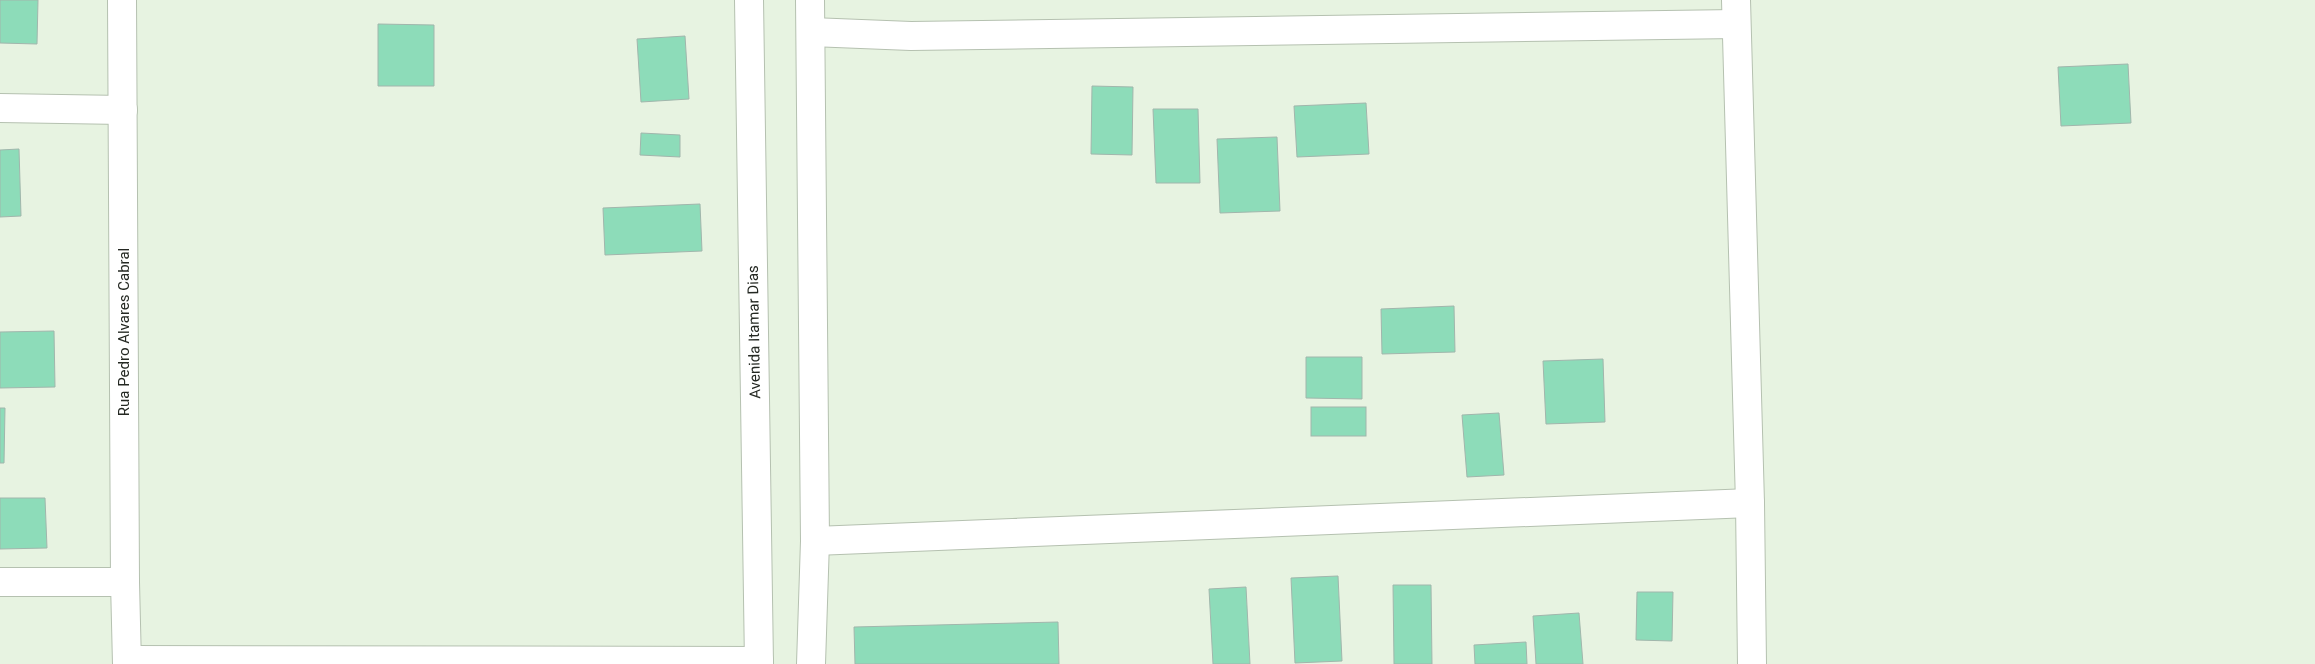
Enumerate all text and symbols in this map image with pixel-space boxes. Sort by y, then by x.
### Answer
street label: Rua Pedro Alvares Cabral [115,248,133,416]
street label: Avenida Itamar Dias [744,265,764,399]

